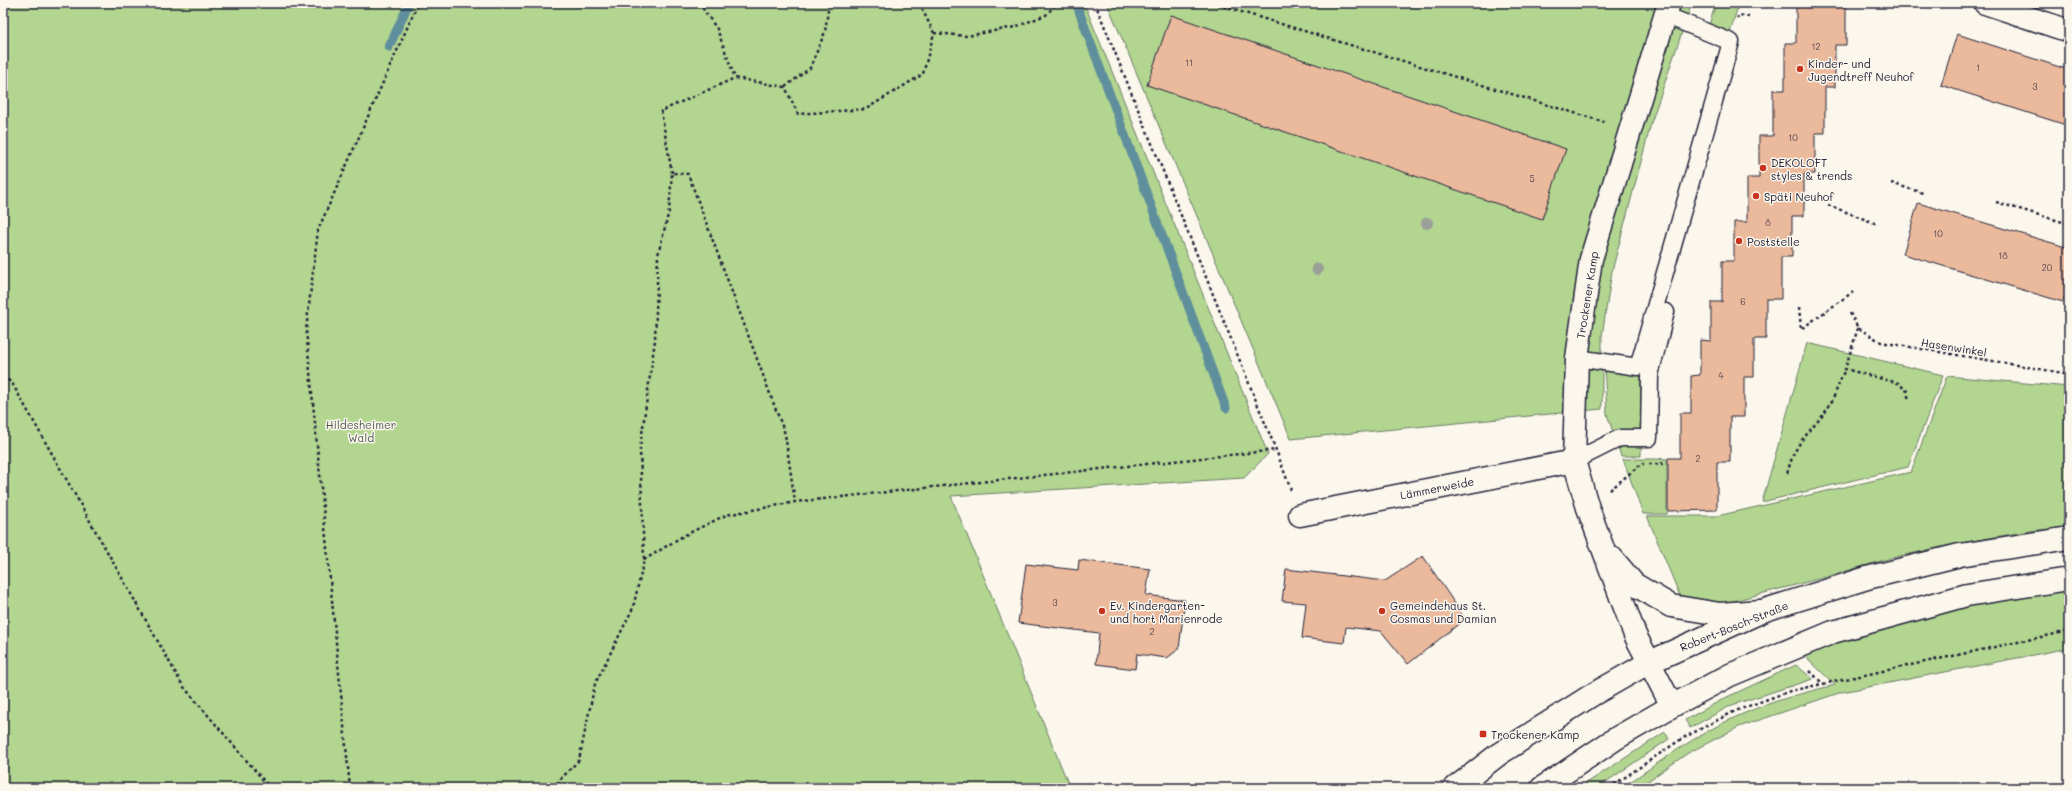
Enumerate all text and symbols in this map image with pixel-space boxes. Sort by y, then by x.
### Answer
house number: 12 [1811,41,1821,52]
place label: Kinder- und Jugendtreff Neuhof [1808,56,1914,84]
house number: 11 [1185,57,1193,68]
house number: 1 [1976,62,1980,73]
marker: Kinder- und Jugendtreff Neuhof [1795,64,1805,74]
house number: 3 [2032,81,2038,92]
house number: 10 [1788,132,1798,143]
place label: DEKOLOFT styles & trends [1771,155,1852,183]
marker: DEKOLOFT styles & trends [1758,163,1768,173]
house number: 5 [1529,173,1535,184]
place label: Späti Neuhof [1764,189,1834,204]
marker: Späti Neuhof [1751,191,1761,201]
house number: 8 [1765,217,1771,228]
house number: 10 [1933,228,1943,239]
place label: Poststelle [1747,234,1800,249]
marker: Poststelle [1734,236,1744,246]
street label: Trockener Kamp [1573,250,1601,340]
house number: 18 [1998,250,2008,261]
house number: 20 [2042,262,2053,273]
house number: 6 [1740,296,1746,307]
street label: Hasenwinkel [1920,334,1988,360]
house number: 4 [1718,370,1724,381]
park label: Hildesheimer Wald [326,417,396,445]
house number: 2 [1695,453,1701,464]
street label: Lämmerweide [1399,473,1475,503]
house number: 3 [1052,597,1058,608]
street label: Robert-Bosch-Straße [1678,597,1791,655]
place label: Ev. Kindergarten- und hort Marienrode [1110,598,1223,626]
place label: Gemeindehaus St. Cosmas und Damian [1390,598,1496,626]
marker: Ev. Kindergarten- und hort Marienrode [1097,606,1107,616]
marker: Gemeindehaus St. Cosmas und Damian [1377,606,1387,616]
house number: 2 [1149,626,1155,637]
place label: Trockener Kamp [1491,727,1580,742]
marker: Trockener Kamp [1478,729,1488,739]

